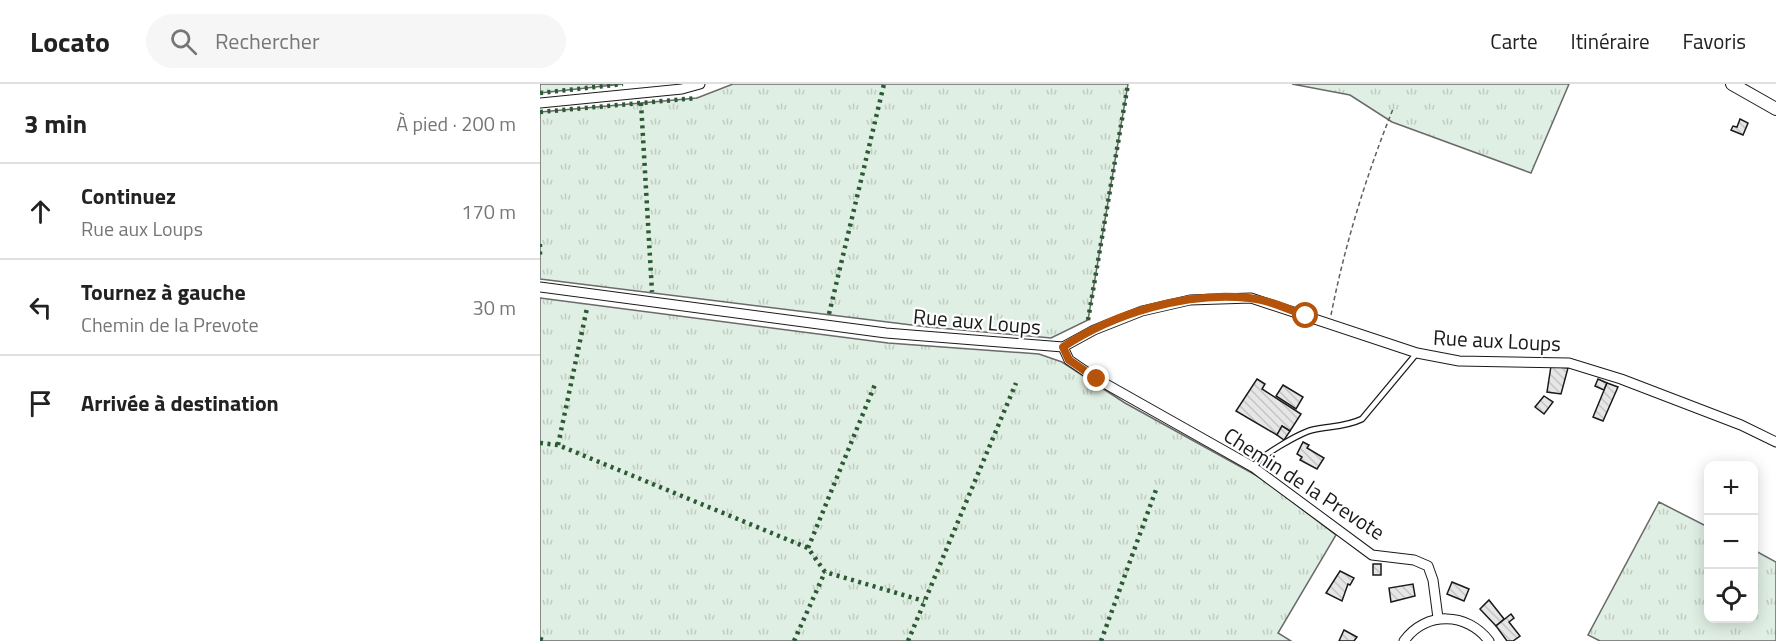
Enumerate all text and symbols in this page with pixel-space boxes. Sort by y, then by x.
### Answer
search box [146,14,566,68]
text: Locato [30,20,110,63]
text: Rechercher [215,24,320,58]
icon: search [167,25,200,58]
text: Carte [1490,25,1538,57]
text: Itinéraire [1571,25,1650,57]
text: Favoris [1683,25,1746,57]
text: 3 min [24,104,87,143]
text: À pied · 200 m [396,108,516,139]
text: Continuez [81,179,176,213]
icon: ahead [24,195,57,228]
text: 170 m [461,196,516,227]
text: Rue aux Loups [81,213,203,244]
text: Tournez à gauche [81,275,246,309]
icon: left [24,291,57,324]
text: 30 m [472,292,516,323]
street label: Rue aux Loups [912,299,1042,343]
route start [1292,302,1318,328]
text: Chemin de la Prevote [81,309,259,340]
street label: Rue aux Loups [1432,321,1562,359]
route end [1083,365,1109,391]
text: Arrivée à destination [81,386,279,420]
icon: arrive [24,387,57,420]
street label: Chemin de la Prevote [1218,419,1391,547]
map controls [1704,461,1758,623]
button: + [1704,461,1758,515]
button: − [1704,515,1758,569]
button: locate [1704,569,1758,623]

